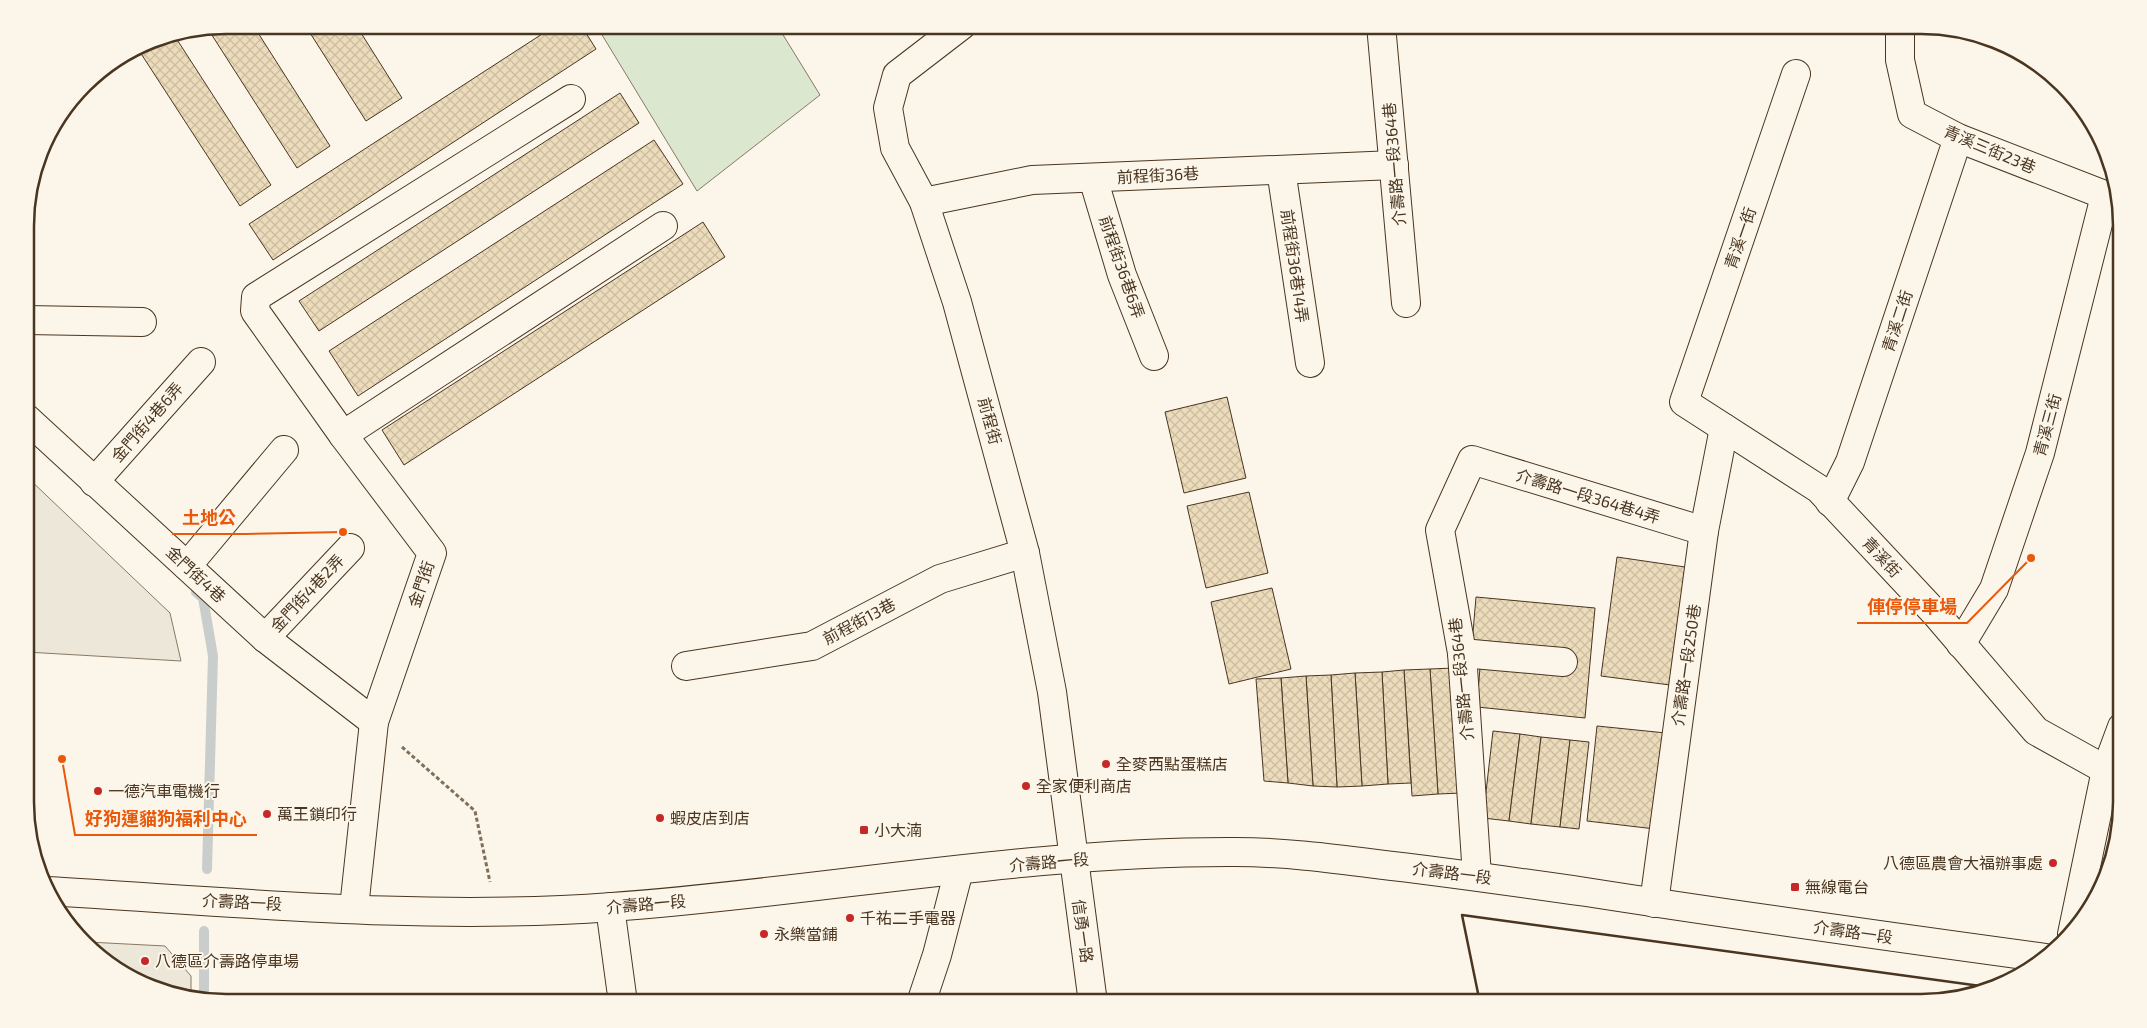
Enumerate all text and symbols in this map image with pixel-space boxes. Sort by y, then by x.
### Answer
street label: 介壽路一段364巷 [1379,102,1408,227]
street label: 青溪三街23巷 [1941,121,2039,176]
street label: 前程街36巷 [1117,163,1199,186]
street label: 青溪一街 [1720,204,1759,271]
street label: 前程街36巷14弄 [1278,208,1313,324]
street label: 前程街36巷6弄 [1096,213,1149,321]
street label: 青溪二街 [1878,287,1915,354]
street label: 金門街4巷6弄 [107,378,186,465]
street label: 青溪三街 [2029,391,2064,458]
street label: 前程街 [975,395,1006,447]
street label: 介壽路一段364巷4弄 [1514,465,1663,526]
callout: 土地公 [172,501,246,534]
text: 土地公 [182,506,236,528]
street label: 青溪街 [1859,533,1906,581]
street label: 金門街4巷 [163,542,230,606]
street label: 金門街4巷2弄 [266,550,347,635]
street label: 金門街 [404,558,437,610]
callout: 俥停停車場 [1857,590,1967,623]
street label: 前程街13巷 [819,594,898,648]
text: 俥停停車場 [1867,595,1957,617]
street label: 介壽路一段250巷 [1668,603,1703,727]
street label: 介壽路一段364巷 [1445,616,1476,742]
place label: 全麥西點蛋糕店 [1116,754,1228,773]
marker: 全麥西點蛋糕店 [1100,758,1112,770]
place label: 全家便利商店 [1036,776,1132,795]
marker: 全家便利商店 [1020,780,1032,792]
place label: 一德汽車電機行 [108,781,220,800]
marker: 一德汽車電機行 [92,785,104,797]
callout: 好狗運貓狗福利中心 [75,802,257,835]
place label: 萬王鎖印行 [277,804,357,823]
text: 好狗運貓狗福利中心 [85,807,247,829]
marker: 萬王鎖印行 [261,808,273,820]
place label: 蝦皮店到店 [670,808,750,827]
marker: 蝦皮店到店 [654,812,666,824]
place label: 小大湳 [874,820,922,839]
marker: 小大湳 [858,824,870,836]
street label: 介壽路一段 [1008,849,1090,874]
place label: 八德區農會大福辦事處 [1883,853,2043,872]
marker: 八德區農會大福辦事處 [2047,857,2059,869]
street label: 介壽路一段 [1411,858,1493,887]
place label: 無線電台 [1805,877,1869,896]
marker: 無線電台 [1789,881,1801,893]
street label: 介壽路一段 [202,890,282,913]
street label: 介壽路一段 [605,891,687,916]
street label: 信勇一路 [1070,898,1097,964]
place label: 千祐二手電器 [860,908,956,927]
marker: 千祐二手電器 [844,912,856,924]
street label: 介壽路一段 [1812,917,1894,946]
place label: 永樂當鋪 [774,924,838,943]
marker: 永樂當鋪 [758,928,770,940]
place label: 八德區介壽路停車場 [155,951,299,970]
marker: 八德區介壽路停車場 [139,955,151,967]

